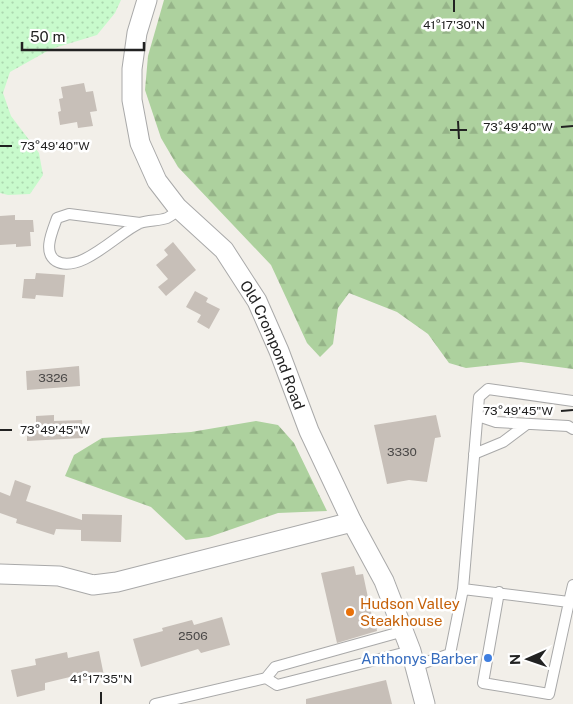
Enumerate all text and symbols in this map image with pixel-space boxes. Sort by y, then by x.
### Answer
text: 41°17'30"N [423,18,485,32]
scale bar [22,20,145,52]
text: 50 m [30,28,65,45]
text: 73°49'40"W [483,120,553,134]
text: 73°49'40"W [20,139,90,153]
street label: Old Crompond Road [237,277,309,412]
house number: 3326 [38,371,68,385]
text: 73°49'45"W [483,404,553,418]
text: 73°49'45"W [20,423,90,437]
house number: 3330 [387,445,417,459]
place label: Hudson Valley Steakhouse [360,595,460,629]
marker: Hudson Valley Steakhouse [344,606,356,618]
house number: 2506 [178,629,208,643]
north arrow [503,634,553,684]
place label: Anthonys Barber [361,650,478,667]
marker: Anthonys Barber [482,652,494,664]
text: N [507,654,523,665]
text: 41°17'35"N [70,672,132,686]

